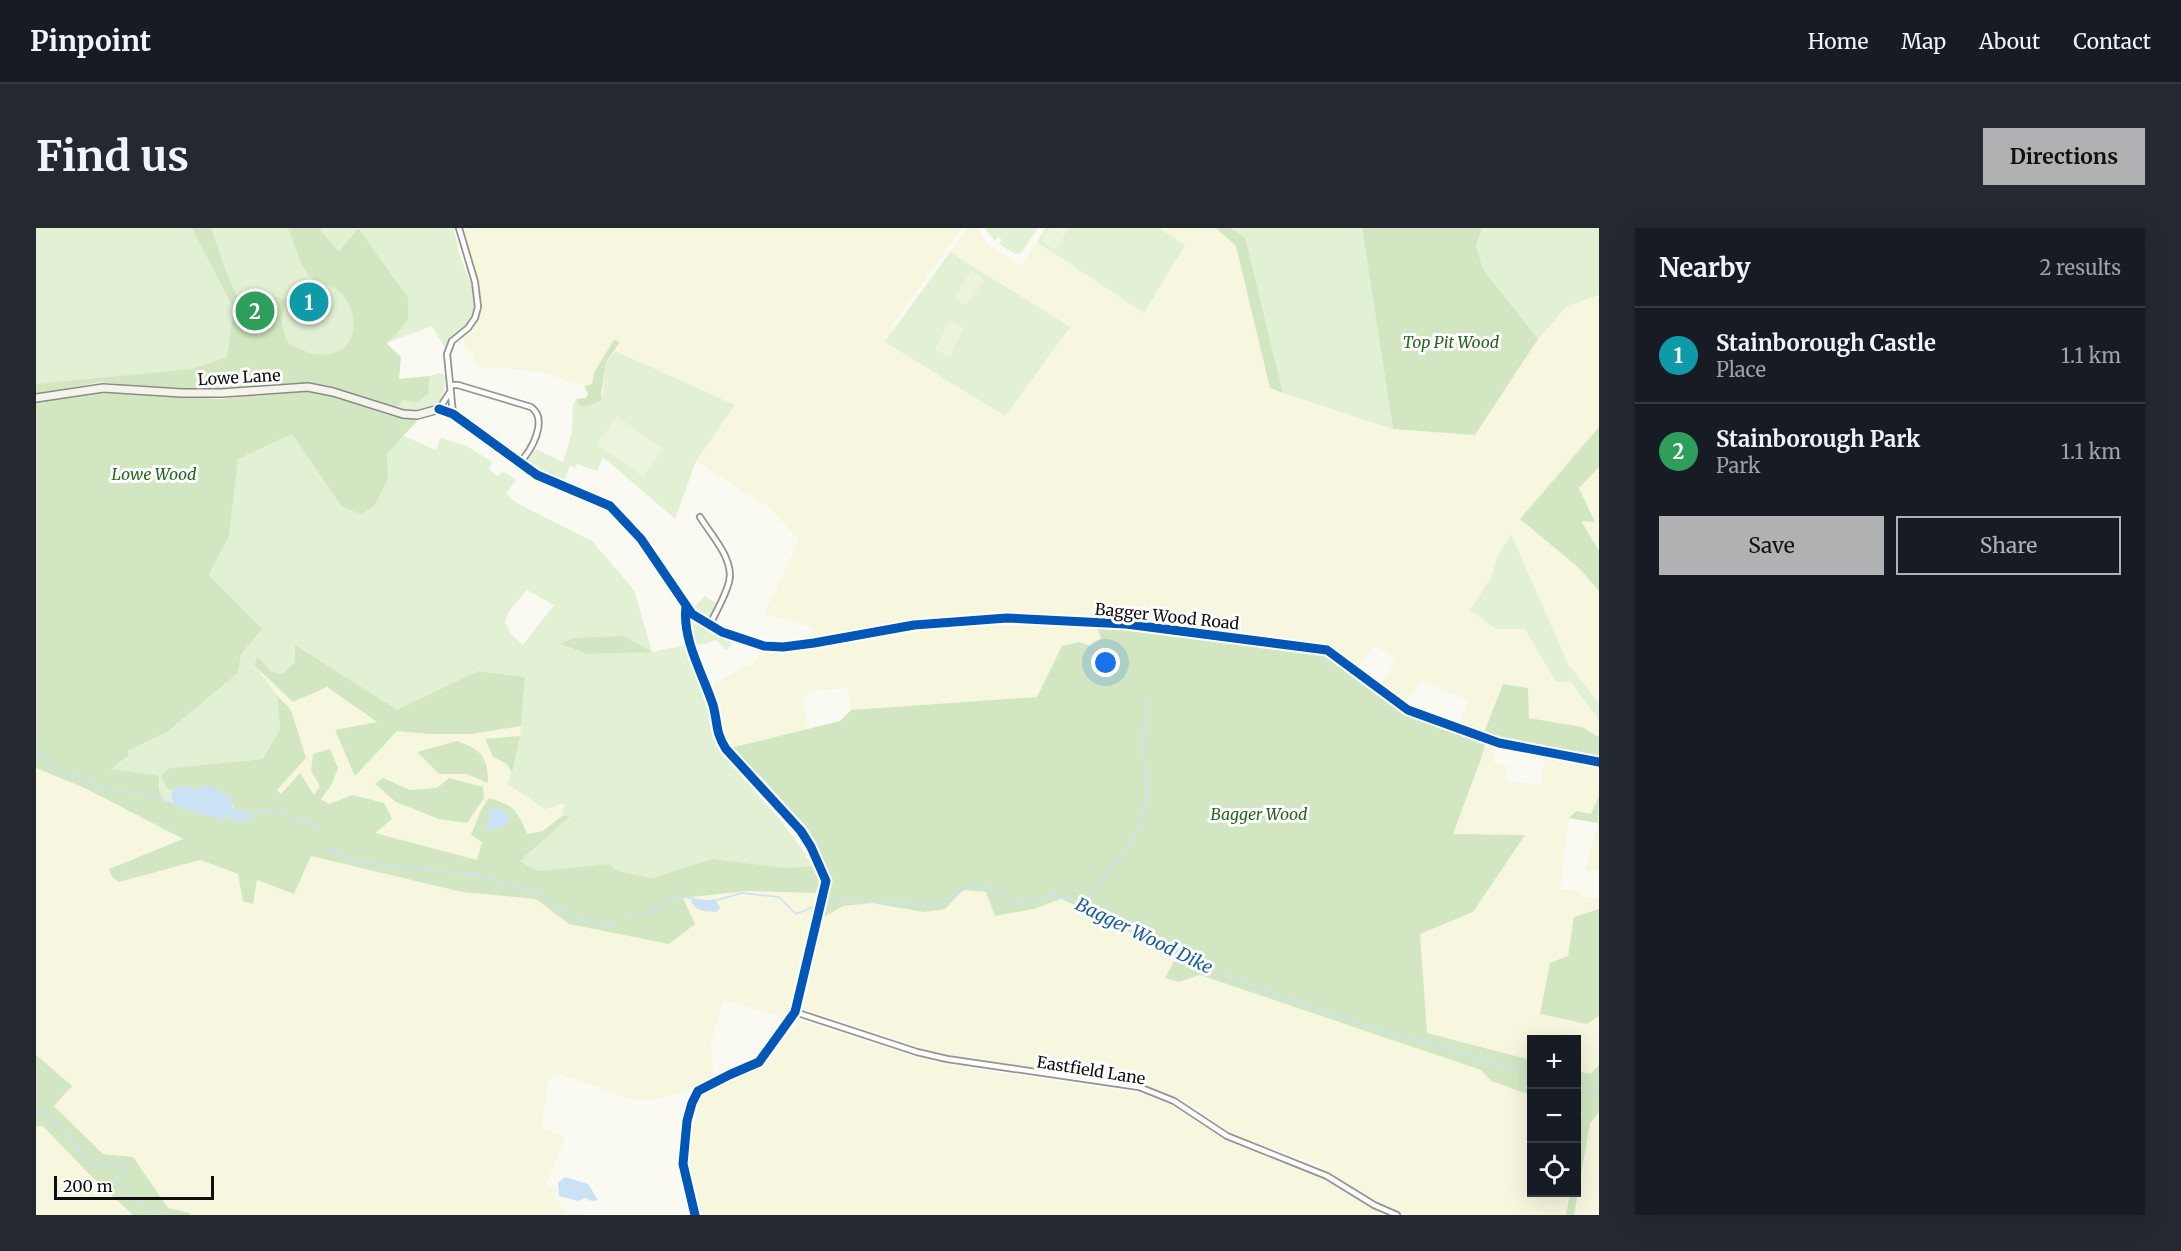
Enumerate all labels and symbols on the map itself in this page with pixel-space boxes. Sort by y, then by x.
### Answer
pin: 1 [290,280,328,325]
pin: 2 [236,288,274,334]
park label: Top Pit Wood [1403,332,1500,352]
street label: Lowe Lane [197,365,281,389]
park label: Lowe Wood [112,464,197,484]
street label: Bagger Wood Road [1094,598,1241,634]
your location [1091,648,1120,677]
park label: Bagger Wood [1211,804,1308,824]
water label: Bagger Wood Dike [1072,892,1217,979]
street label: Eastfield Lane [1035,1052,1147,1088]
scale bar [54,1173,214,1200]

